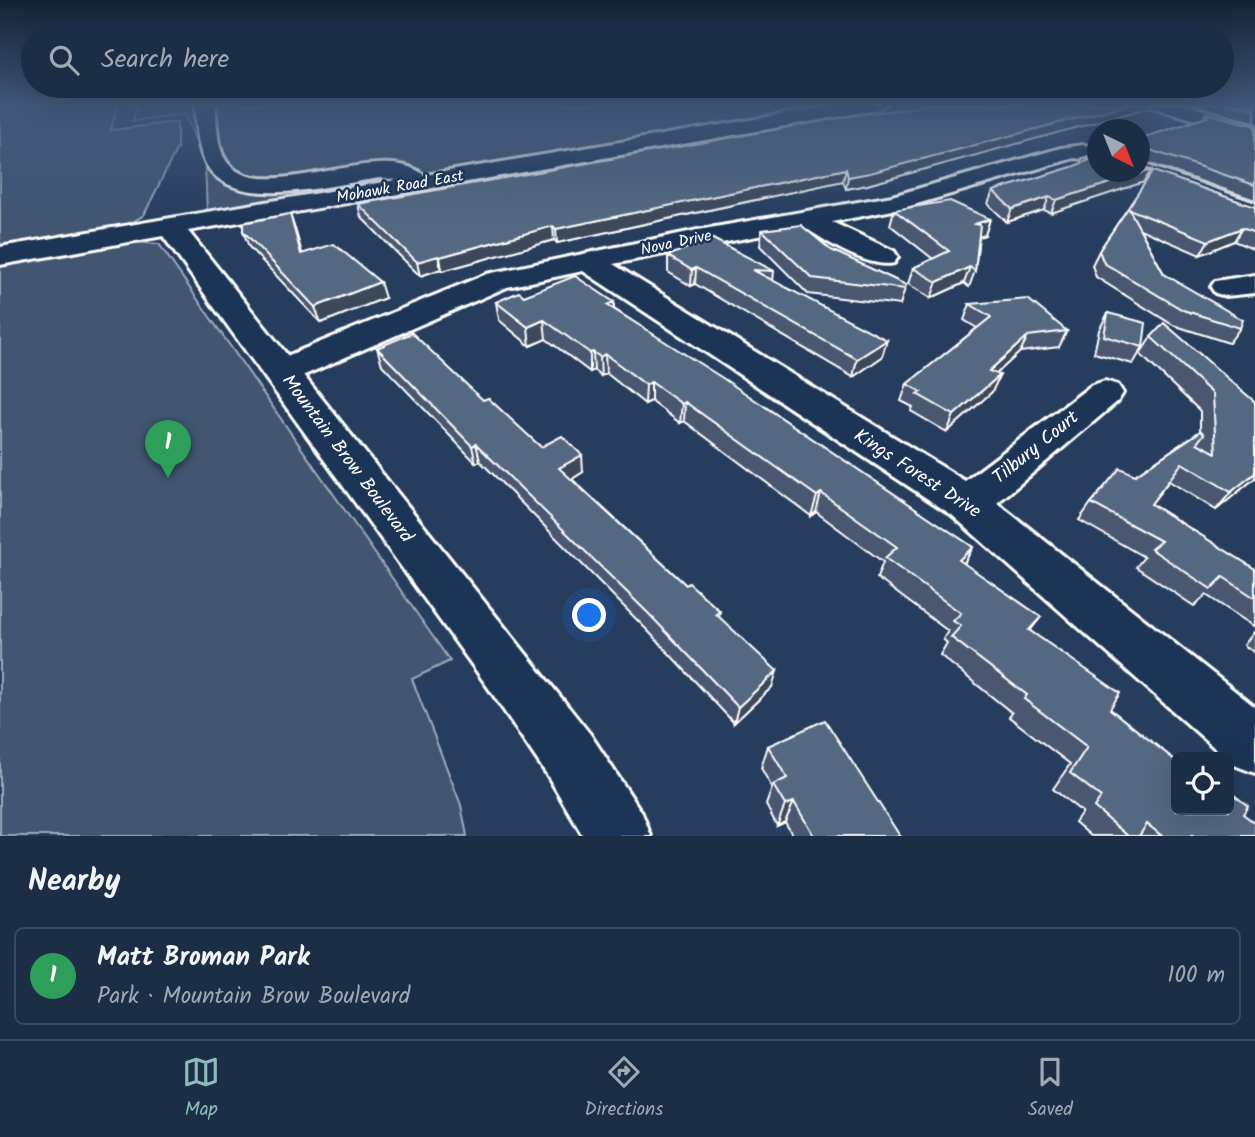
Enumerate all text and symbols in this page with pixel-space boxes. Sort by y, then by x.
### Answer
search box [21,21,1234,98]
text: Search here [101,39,229,81]
icon: search [45,41,83,79]
north arrow [1087,119,1150,182]
street label: Mohawk Road East [334,163,466,211]
street label: Nova Drive [638,223,714,263]
street label: Mountain Brow Boulevard [273,368,421,550]
street label: Tilbury Court [986,403,1086,492]
pin: 1 [145,420,191,478]
street label: Kings Forest Drive [847,421,987,527]
your location [572,598,606,632]
map controls [1171,752,1234,815]
button: locate [1171,752,1234,815]
text: Nearby [28,858,120,906]
text: Matt Broman Park [97,937,310,979]
text: 1 [50,958,56,994]
text: 100 m [1167,958,1225,994]
text: Park · Mountain Brow Boulevard [97,979,410,1015]
tab: Map [182,1053,220,1125]
tab: Directions [585,1053,663,1125]
tab: Saved [1028,1053,1073,1125]

